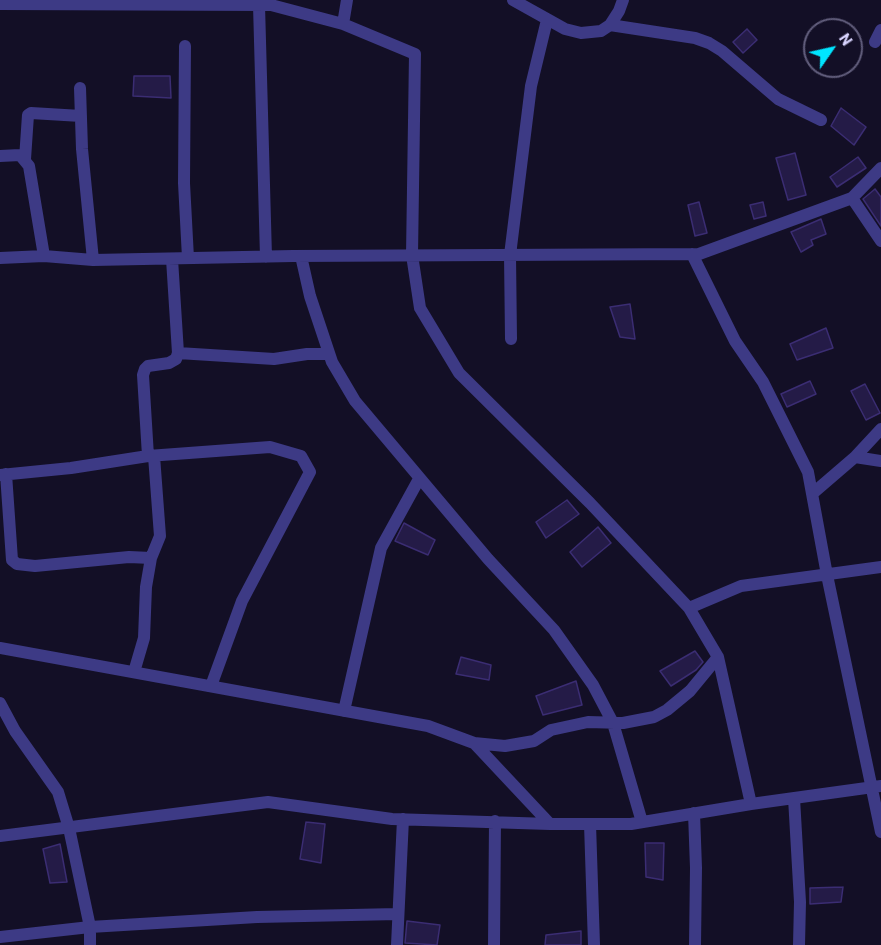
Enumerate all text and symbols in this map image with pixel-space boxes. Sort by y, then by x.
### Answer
north arrow [803,18,863,78]
text: N [836,29,858,48]

